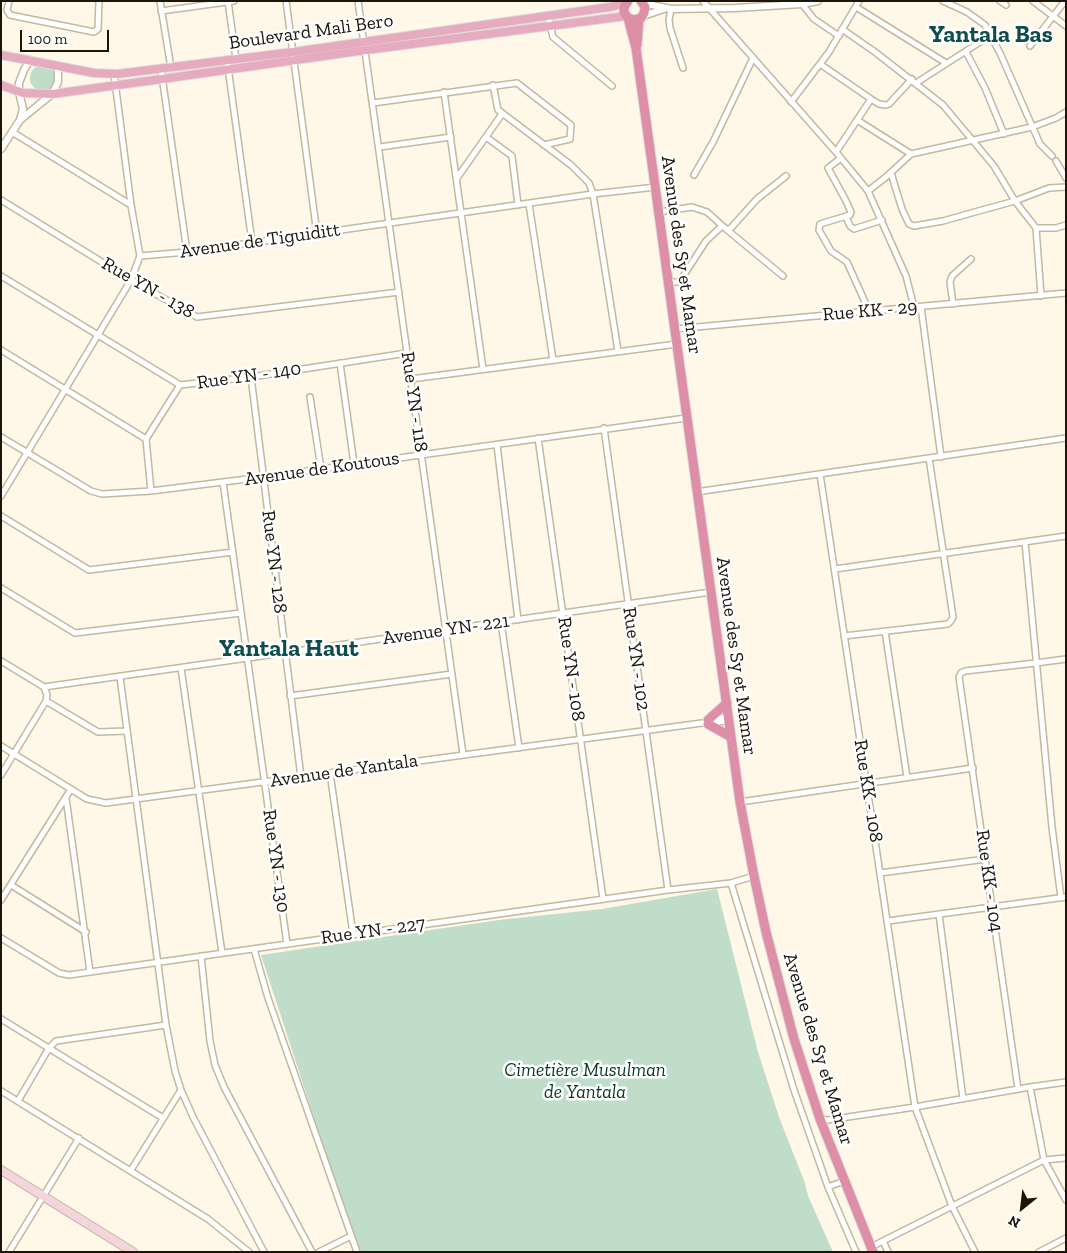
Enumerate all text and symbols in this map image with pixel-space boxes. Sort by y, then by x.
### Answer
street label: Boulevard Mali Bero [227,9,395,55]
scale bar [22,20,111,52]
district label: Yantala Bas [929,21,1053,49]
text: 100 m [28,30,67,48]
street label: Avenue des Sy et Mamar [656,154,706,356]
street label: Avenue de Tiguiditt [178,218,342,264]
street label: Rue YN - 138 [98,252,198,324]
street label: Rue KK - 29 [822,295,918,327]
street label: Rue YN - 118 [396,350,432,454]
street label: Rue YN - 140 [195,357,303,395]
street label: Avenue de Koutous [243,447,401,491]
street label: Rue YN - 128 [256,509,292,615]
street label: Avenue des Sy et Mamar [711,555,761,757]
street label: Rue YN - 102 [617,606,655,712]
street label: Avenue YN- 221 [381,610,511,650]
street label: Rue YN - 108 [552,615,590,723]
district label: Yantala Haut [219,635,359,663]
street label: Rue KK - 108 [849,738,887,844]
street label: Avenue de Yantala [269,749,419,793]
street label: Rue YN - 130 [257,808,295,914]
street label: Rue KK - 104 [970,828,1008,934]
street label: Rue YN - 227 [319,912,427,950]
street label: Avenue des Sy et Mamar [778,950,858,1148]
park label: Cimetière Musulman de Yantala [504,1060,666,1104]
north arrow [997,1183,1047,1233]
text: N [1006,1212,1023,1232]

